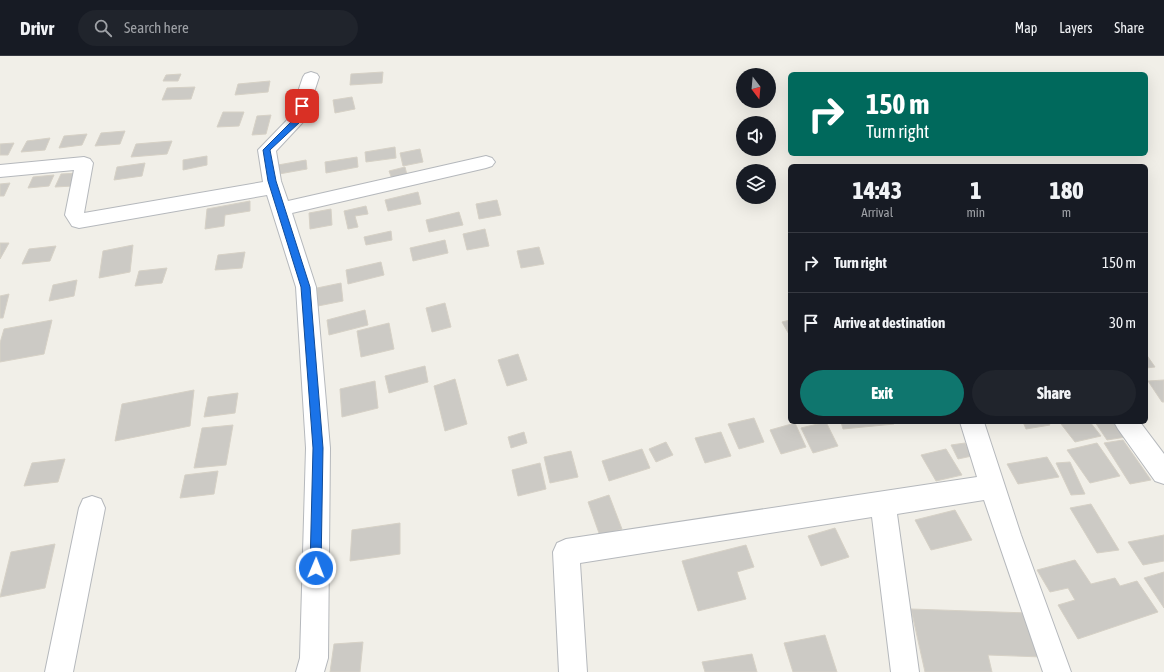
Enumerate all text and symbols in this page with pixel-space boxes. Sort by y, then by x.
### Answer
search box [78,10,358,46]
text: Drivr [20,17,54,39]
icon: search [92,17,114,39]
text: Search here [124,19,189,36]
text: Map [1015,20,1037,36]
text: Layers [1059,20,1092,36]
text: Share [1114,20,1144,36]
north arrow [736,68,776,108]
map controls [736,68,776,204]
icon: right [800,88,852,140]
text: 150 m [866,88,929,120]
pin [285,89,319,123]
icon: arrive [291,95,313,117]
button: sound [736,116,776,156]
text: Turn right [866,121,929,142]
button: layers [736,164,776,204]
text: 14:43 [853,177,902,204]
text: 1 [970,177,981,204]
text: 180 [1050,177,1083,204]
text: Arrival [861,205,893,220]
text: min [966,205,985,220]
text: m [1062,205,1071,220]
icon: right [800,252,822,274]
text: Turn right [834,254,887,271]
text: 150 m [1102,254,1136,271]
icon: arrive [800,312,822,334]
text: Arrive at destination [834,314,945,331]
text: 30 m [1109,314,1136,331]
button: Exit [800,370,964,416]
button: Share [972,370,1136,416]
position arrow [295,547,337,589]

